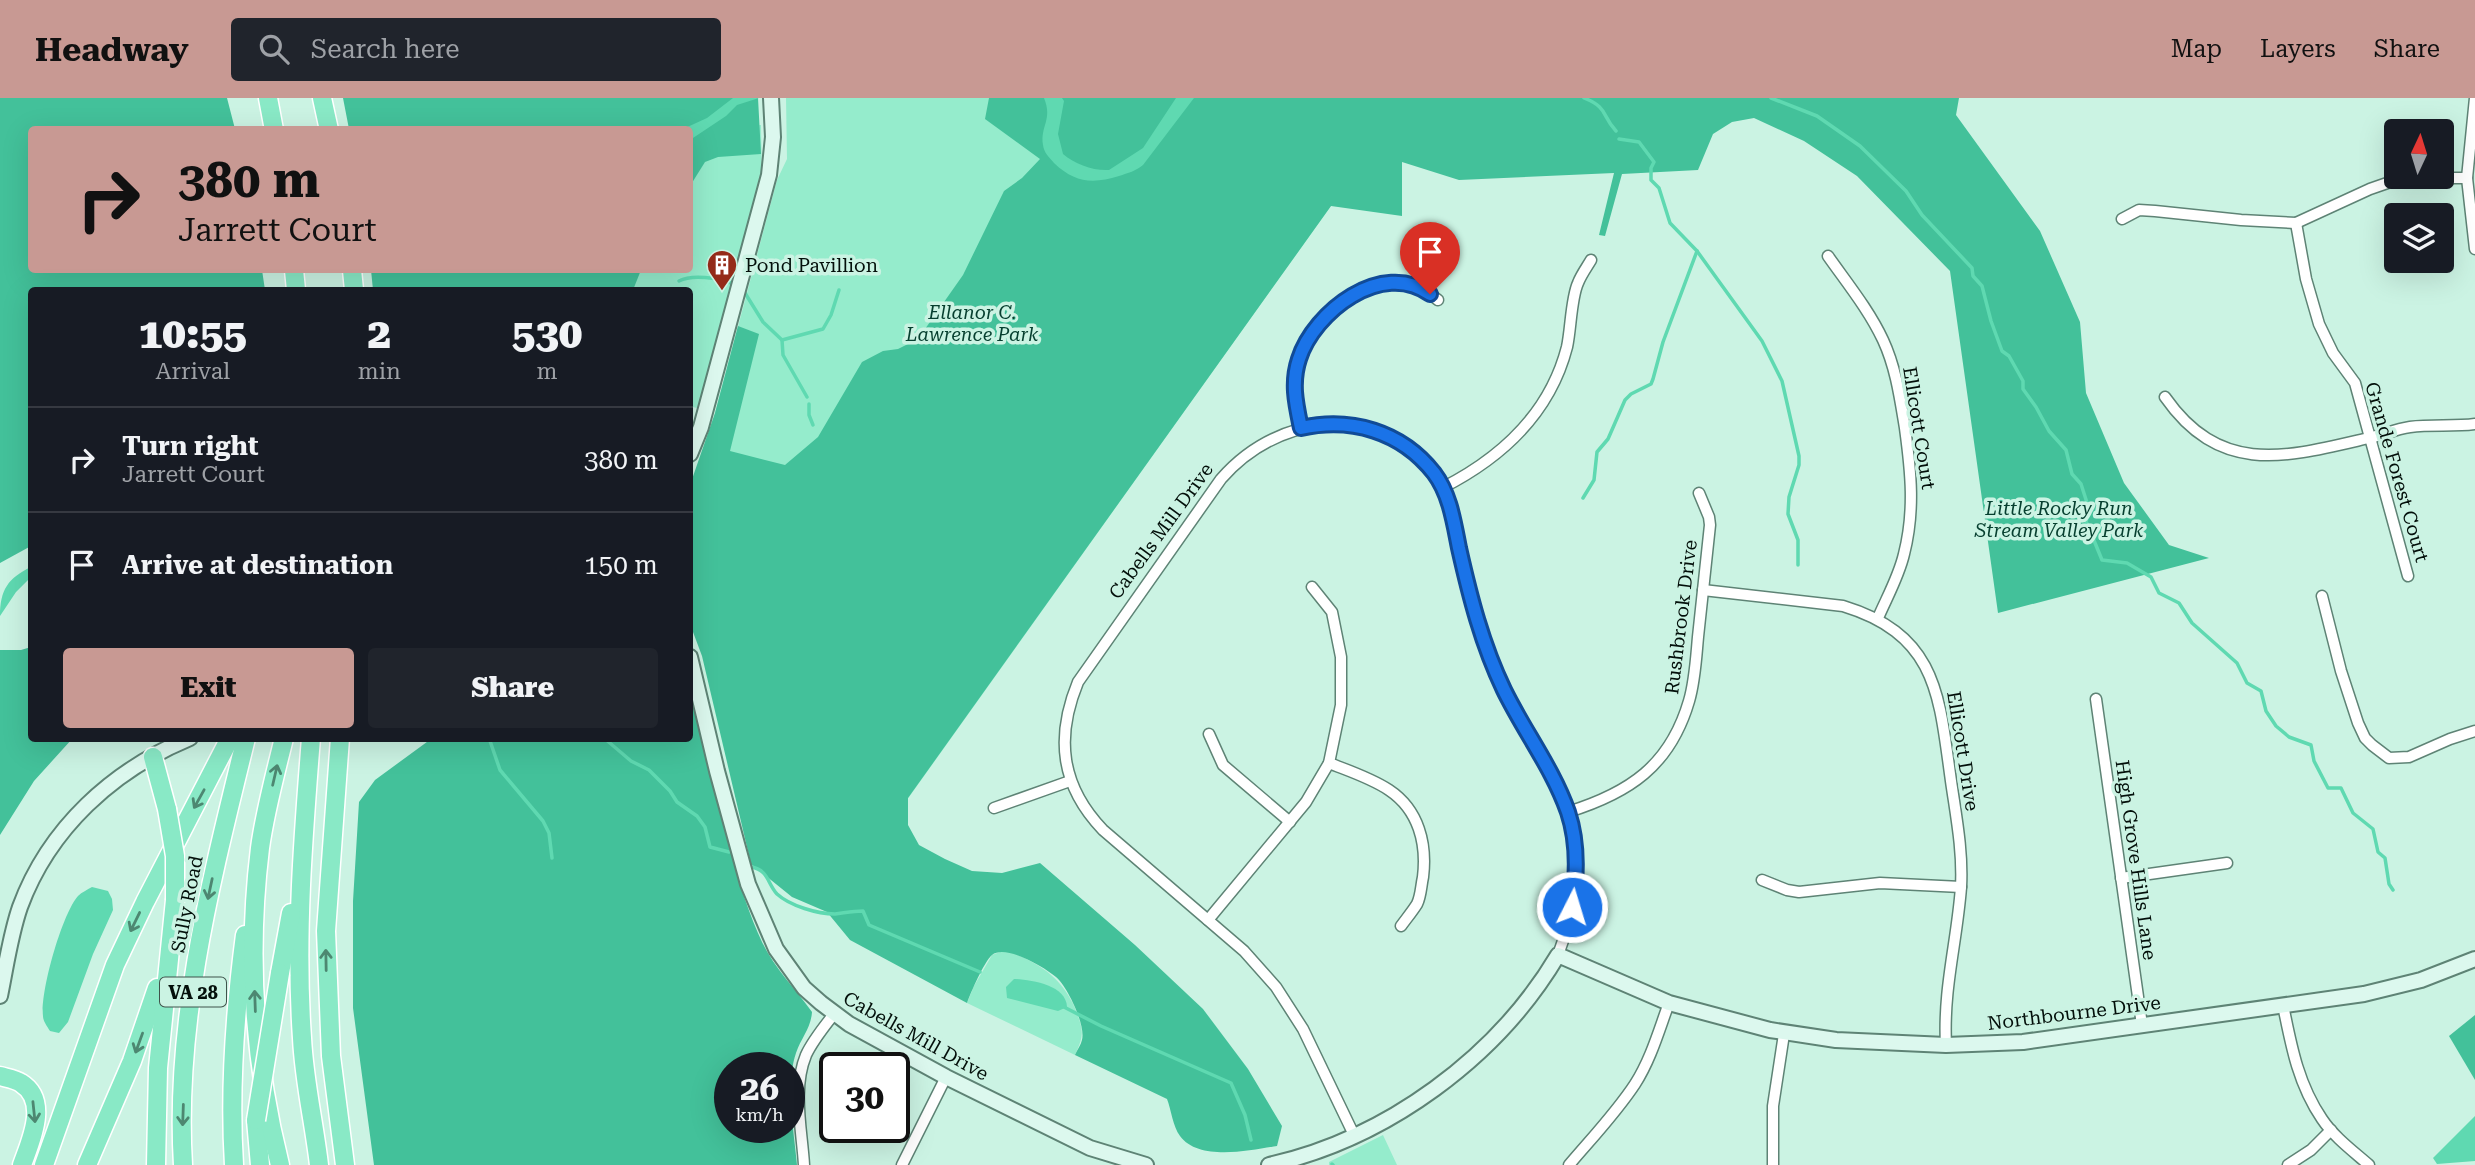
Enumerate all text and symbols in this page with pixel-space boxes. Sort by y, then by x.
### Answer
search box [231,18,721,81]
text: Headway [35,30,189,69]
icon: search [255,30,293,68]
text: Search here [311,34,460,64]
text: Map [2171,35,2222,63]
text: Layers [2260,35,2336,63]
text: Share [2374,35,2440,63]
north arrow [2384,119,2454,189]
map controls [2384,119,2454,273]
text: 380 m [178,152,320,209]
icon: right [63,154,154,245]
button: layers [2384,203,2454,273]
text: Jarrett Court [178,211,377,249]
pin [1400,222,1460,294]
icon: arrive [1411,233,1449,271]
building icon: Pond Pavillion [705,248,739,292]
place label: Pond Pavillion [745,254,878,277]
park label: Ellanor C. Lawrence Park [905,301,1039,346]
text: 10:55 [139,309,247,358]
text: 2 [367,309,391,358]
text: 530 [512,309,582,358]
text: Arrival [155,358,230,385]
text: min [358,358,401,385]
text: m [536,358,557,385]
street label: Ellicott Court [1898,365,1940,491]
street label: Grande Forest Court [2360,379,2434,565]
text: Turn right [122,431,258,461]
icon: right [63,441,101,479]
text: 380 m [584,445,658,475]
street label: Cabells Mill Drive [1104,459,1218,603]
text: Jarrett Court [122,461,265,488]
park label: Little Rocky Run Stream Valley Park [1974,497,2144,542]
street label: Rushbrook Drive [1660,538,1702,696]
icon: arrive [63,546,101,584]
text: Arrive at destination [122,550,393,580]
text: 150 m [584,550,658,580]
button: Exit [63,648,354,728]
button: Share [368,648,658,728]
street label: Ellicott Drive [1942,689,1984,813]
street label: High Grove Hills Lane [2111,758,2161,962]
one-way arrow [269,764,282,787]
one-way arrow [192,789,206,809]
street label: Sully Road [166,854,208,954]
position arrow [1535,870,1609,944]
one-way arrow [202,877,216,900]
one-way arrow [127,911,141,932]
one-way arrow [320,949,333,972]
road number: VA 28 [160,978,226,1006]
street label: Cabells Mill Drive [839,987,993,1085]
one-way arrow [248,990,261,1013]
street label: Northbourne Drive [1986,991,2162,1035]
one-way arrow [132,1031,144,1053]
speed limit sign: 30 [819,1052,910,1143]
text: 26 [740,1068,779,1109]
one-way arrow [28,1100,41,1123]
one-way arrow [176,1103,189,1126]
text: km/h [735,1104,784,1125]

